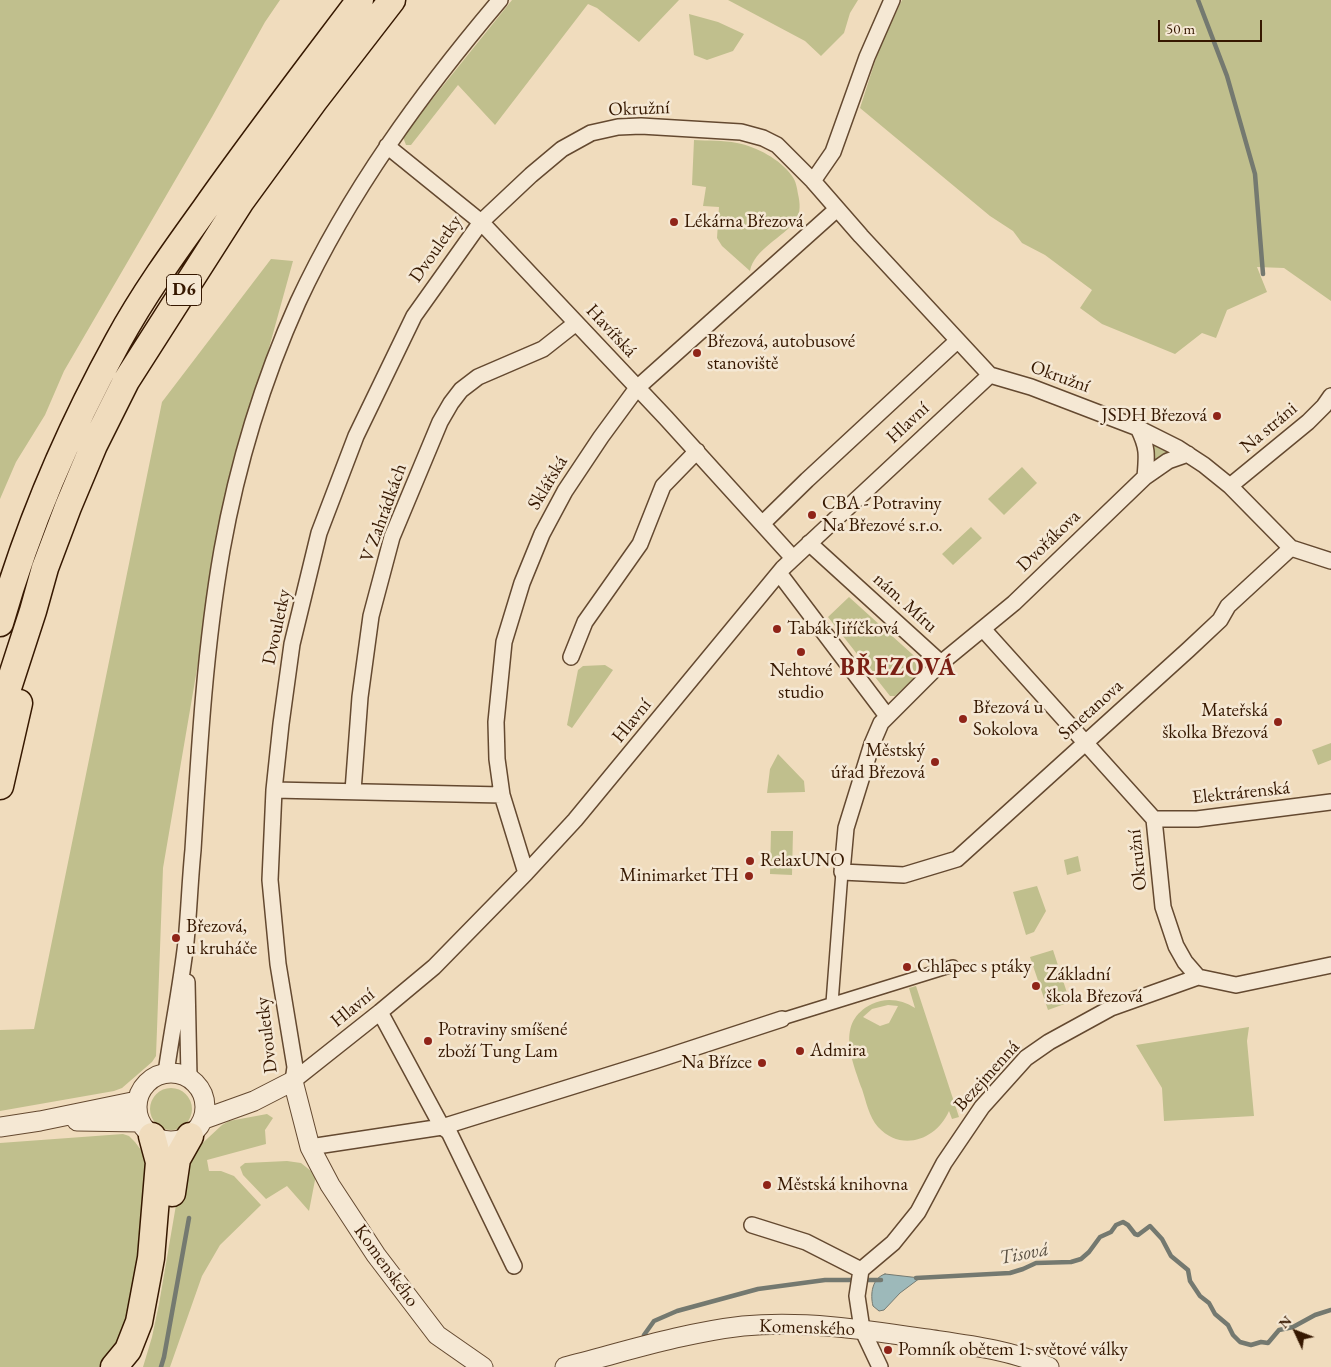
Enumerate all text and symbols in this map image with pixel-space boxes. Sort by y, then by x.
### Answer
scale bar [1161,10,1265,42]
text: 50 m [1166,19,1195,38]
street label: Okružní [608,97,670,121]
street label: Dvouletky [405,211,467,287]
place label: Lékárna Březová [684,211,804,233]
marker: Lékárna Březová [668,216,680,228]
road number: D6 [166,274,202,306]
street label: Havířská [581,300,641,362]
place label: Březová, autobusové stanoviště [707,331,855,375]
marker: Březová, autobusové stanoviště [691,347,703,359]
street label: Okružní [1027,356,1093,398]
street label: Hlavní [882,398,934,448]
street label: Na stráni [1236,398,1302,458]
place label: JSDH Březová [1101,405,1207,427]
marker: JSDH Březová [1211,410,1223,422]
street label: Sklářská [523,452,573,514]
street label: V Zahrádkách [356,461,412,565]
place label: CBA - Potraviny Na Březové s.r.o. [822,493,943,537]
street label: Dvořákova [1013,505,1085,577]
marker: CBA - Potraviny Na Březové s.r.o. [806,509,818,521]
street label: nám. Míru [868,568,942,638]
street label: Dvouletky [258,587,296,667]
place label: Tabák Jiříčková [787,618,899,640]
marker: Tabák Jiříčková [771,623,783,635]
marker: Nehtové studio [795,646,807,658]
district label: BŘEZOVÁ [839,654,957,682]
place label: Nehtové studio [770,660,832,704]
street label: Smetanova [1054,675,1128,745]
street label: Hlavní [607,694,657,748]
place label: Březová u Sokolova [973,697,1044,741]
place label: Mateřská školka Březová [1162,700,1268,744]
marker: Březová u Sokolova [957,713,969,725]
marker: Mateřská školka Březová [1272,716,1284,728]
place label: Městský úřad Březová [831,740,925,784]
marker: Městský úřad Březová [929,756,941,768]
street label: Elektrárenská [1191,777,1291,809]
street label: Okružní [1123,828,1153,892]
place label: RelaxUNO [760,850,845,872]
marker: RelaxUNO [744,855,756,867]
place label: Minimarket TH [620,865,739,887]
marker: Minimarket TH [743,870,755,882]
place label: Březová, u kruháče [186,916,257,960]
marker: Březová, u kruháče [170,932,182,944]
place label: Chlapec s ptáky [917,956,1032,978]
marker: Chlapec s ptáky [901,961,913,973]
place label: Základní škola Březová [1046,964,1143,1008]
marker: Základní škola Březová [1030,980,1042,992]
street label: Hlavní [326,983,380,1033]
street label: Dvouletky [251,996,283,1074]
place label: Potraviny smíšené zboží Tung Lam [438,1019,567,1063]
marker: Potraviny smíšené zboží Tung Lam [422,1035,434,1047]
street label: Bezejmenná [949,1036,1025,1116]
place label: Admira [810,1040,866,1062]
marker: Admira [794,1045,806,1057]
place label: Na Břízce [681,1052,752,1074]
marker: Na Břízce [756,1057,768,1069]
place label: Městská knihovna [777,1174,908,1196]
marker: Městská knihovna [761,1179,773,1191]
street label: Komenského [349,1220,423,1312]
water label: Tisová [997,1238,1051,1270]
north arrow [1271,1307,1321,1357]
text: N [1275,1311,1295,1332]
street label: Komenského [759,1315,855,1341]
place label: Pomník obětem 1. světové války [898,1339,1128,1361]
marker: Pomník obětem 1. světové války [882,1344,894,1356]

